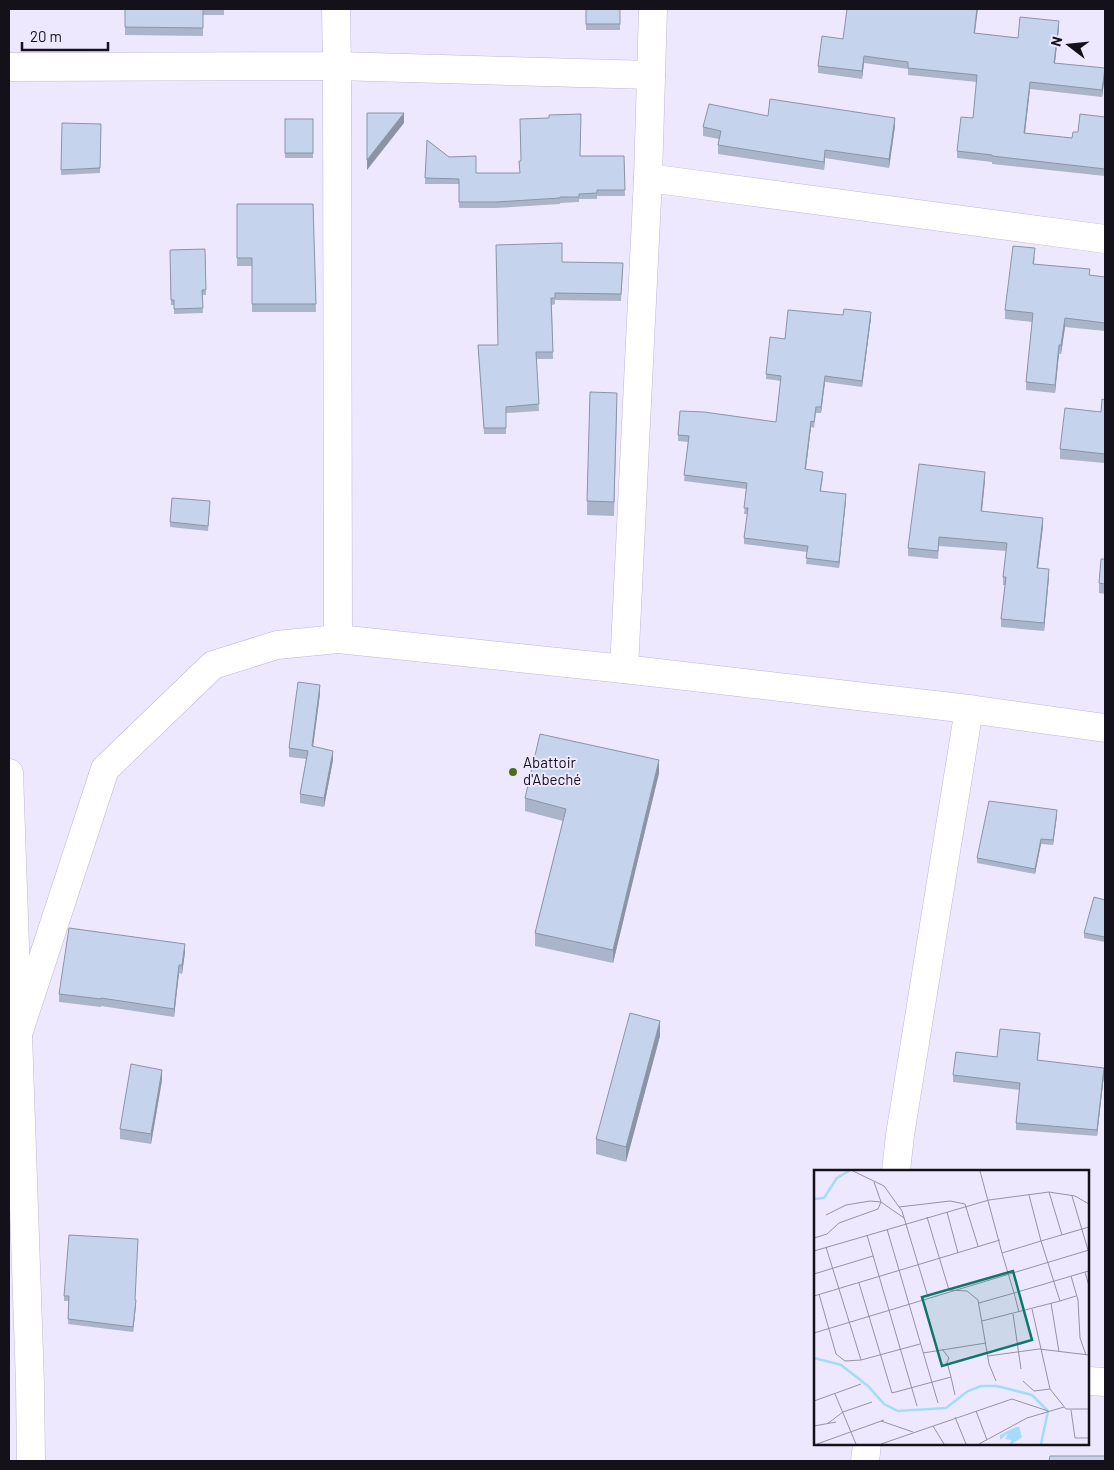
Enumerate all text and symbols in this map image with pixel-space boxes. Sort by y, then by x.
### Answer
scale bar [22,20,109,52]
north arrow [1044,20,1094,70]
text: 20 m [30,27,62,45]
text: N [1047,34,1065,48]
place label: Abattoir d'Abeché [523,753,581,788]
marker: Abattoir d'Abeché [507,766,519,778]
inset map [814,1170,1089,1445]

